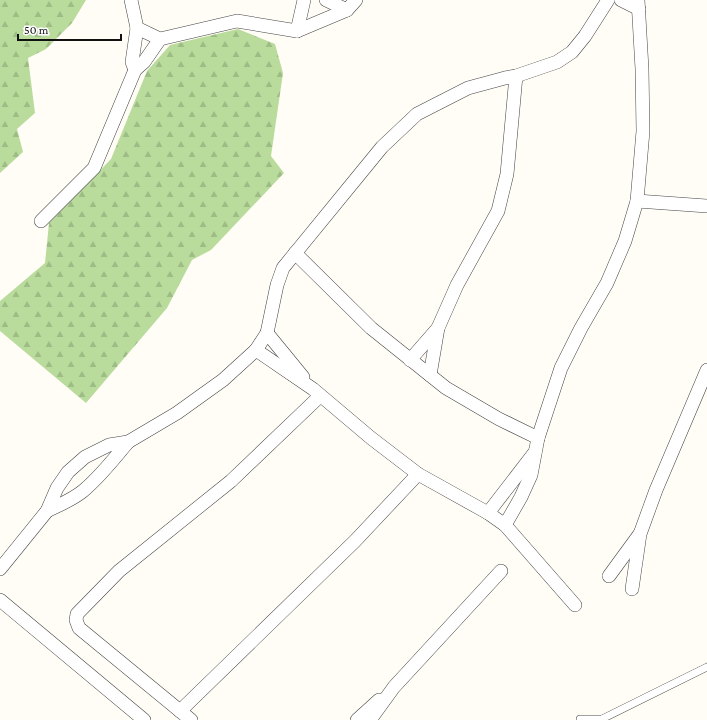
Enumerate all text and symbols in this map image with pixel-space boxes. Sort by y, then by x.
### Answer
scale bar [18,16,121,42]
text: 50 m [24,23,49,37]

